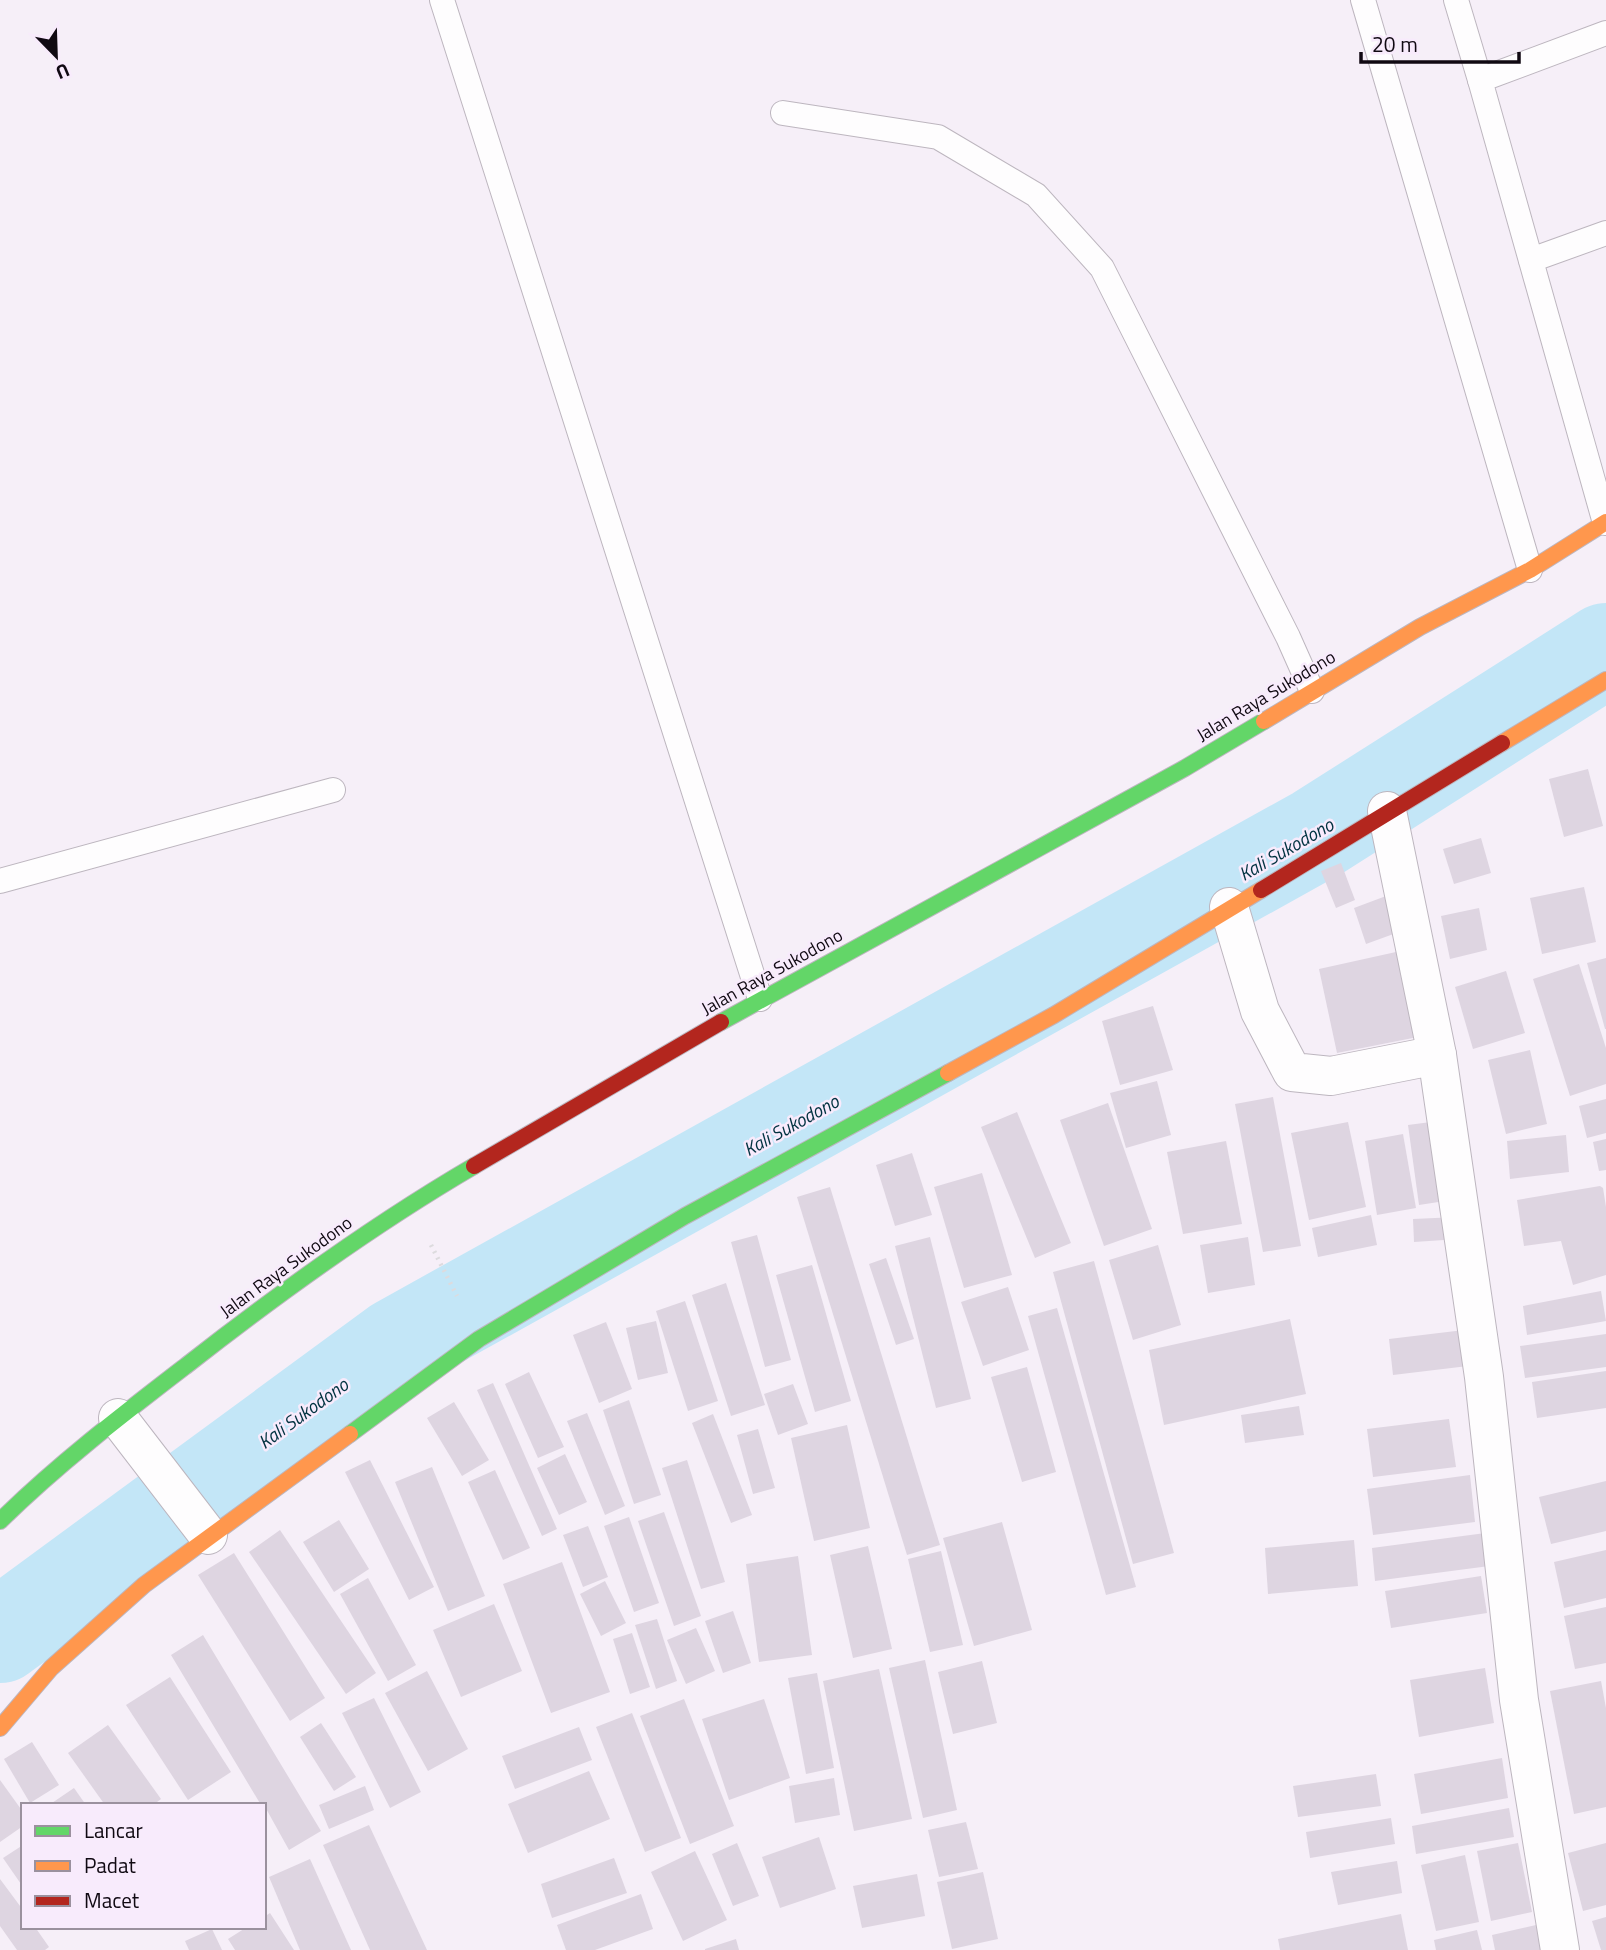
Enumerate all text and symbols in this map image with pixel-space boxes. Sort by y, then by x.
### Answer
north arrow [21,21,91,91]
scale bar [1361,21,1518,65]
text: 20 m [1372,28,1418,60]
text: U [51,56,74,88]
street label: Jalan Raya Sukodono [1191,643,1340,748]
water label: Kali Sukodono [1233,809,1339,887]
street label: Jalan Raya Sukodono [696,921,847,1022]
water label: Kali Sukodono [738,1086,844,1163]
street label: Jalan Raya Sukodono [214,1209,358,1324]
water label: Kali Sukodono [252,1370,354,1455]
legend [21,1803,266,1929]
text: Lancar [84,1814,143,1846]
text: Padat [84,1849,136,1881]
text: Macet [84,1884,140,1916]

